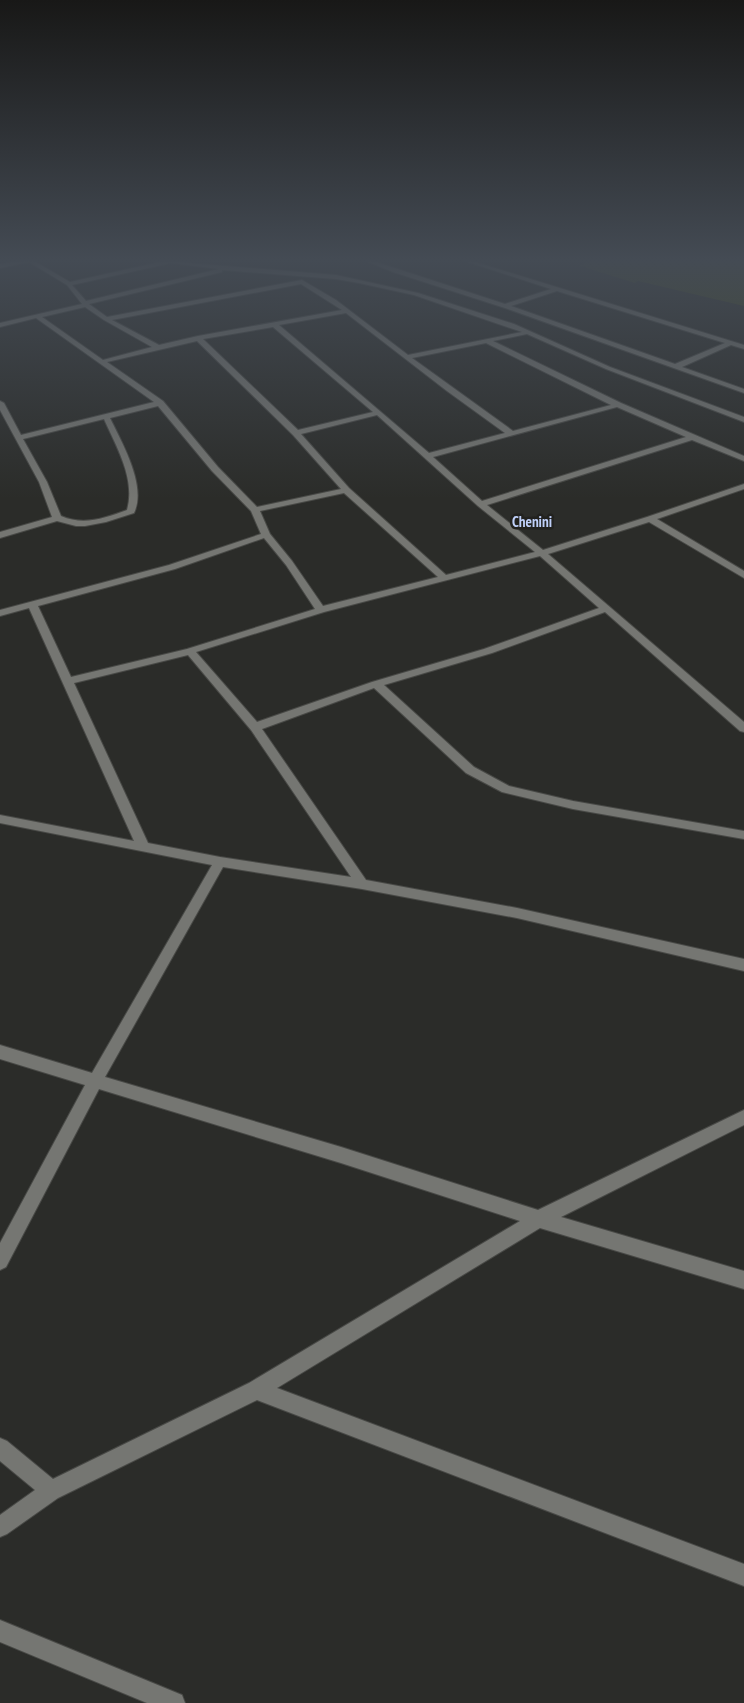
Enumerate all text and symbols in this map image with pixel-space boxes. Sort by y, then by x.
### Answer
district label: Chenini [512,512,552,531]

